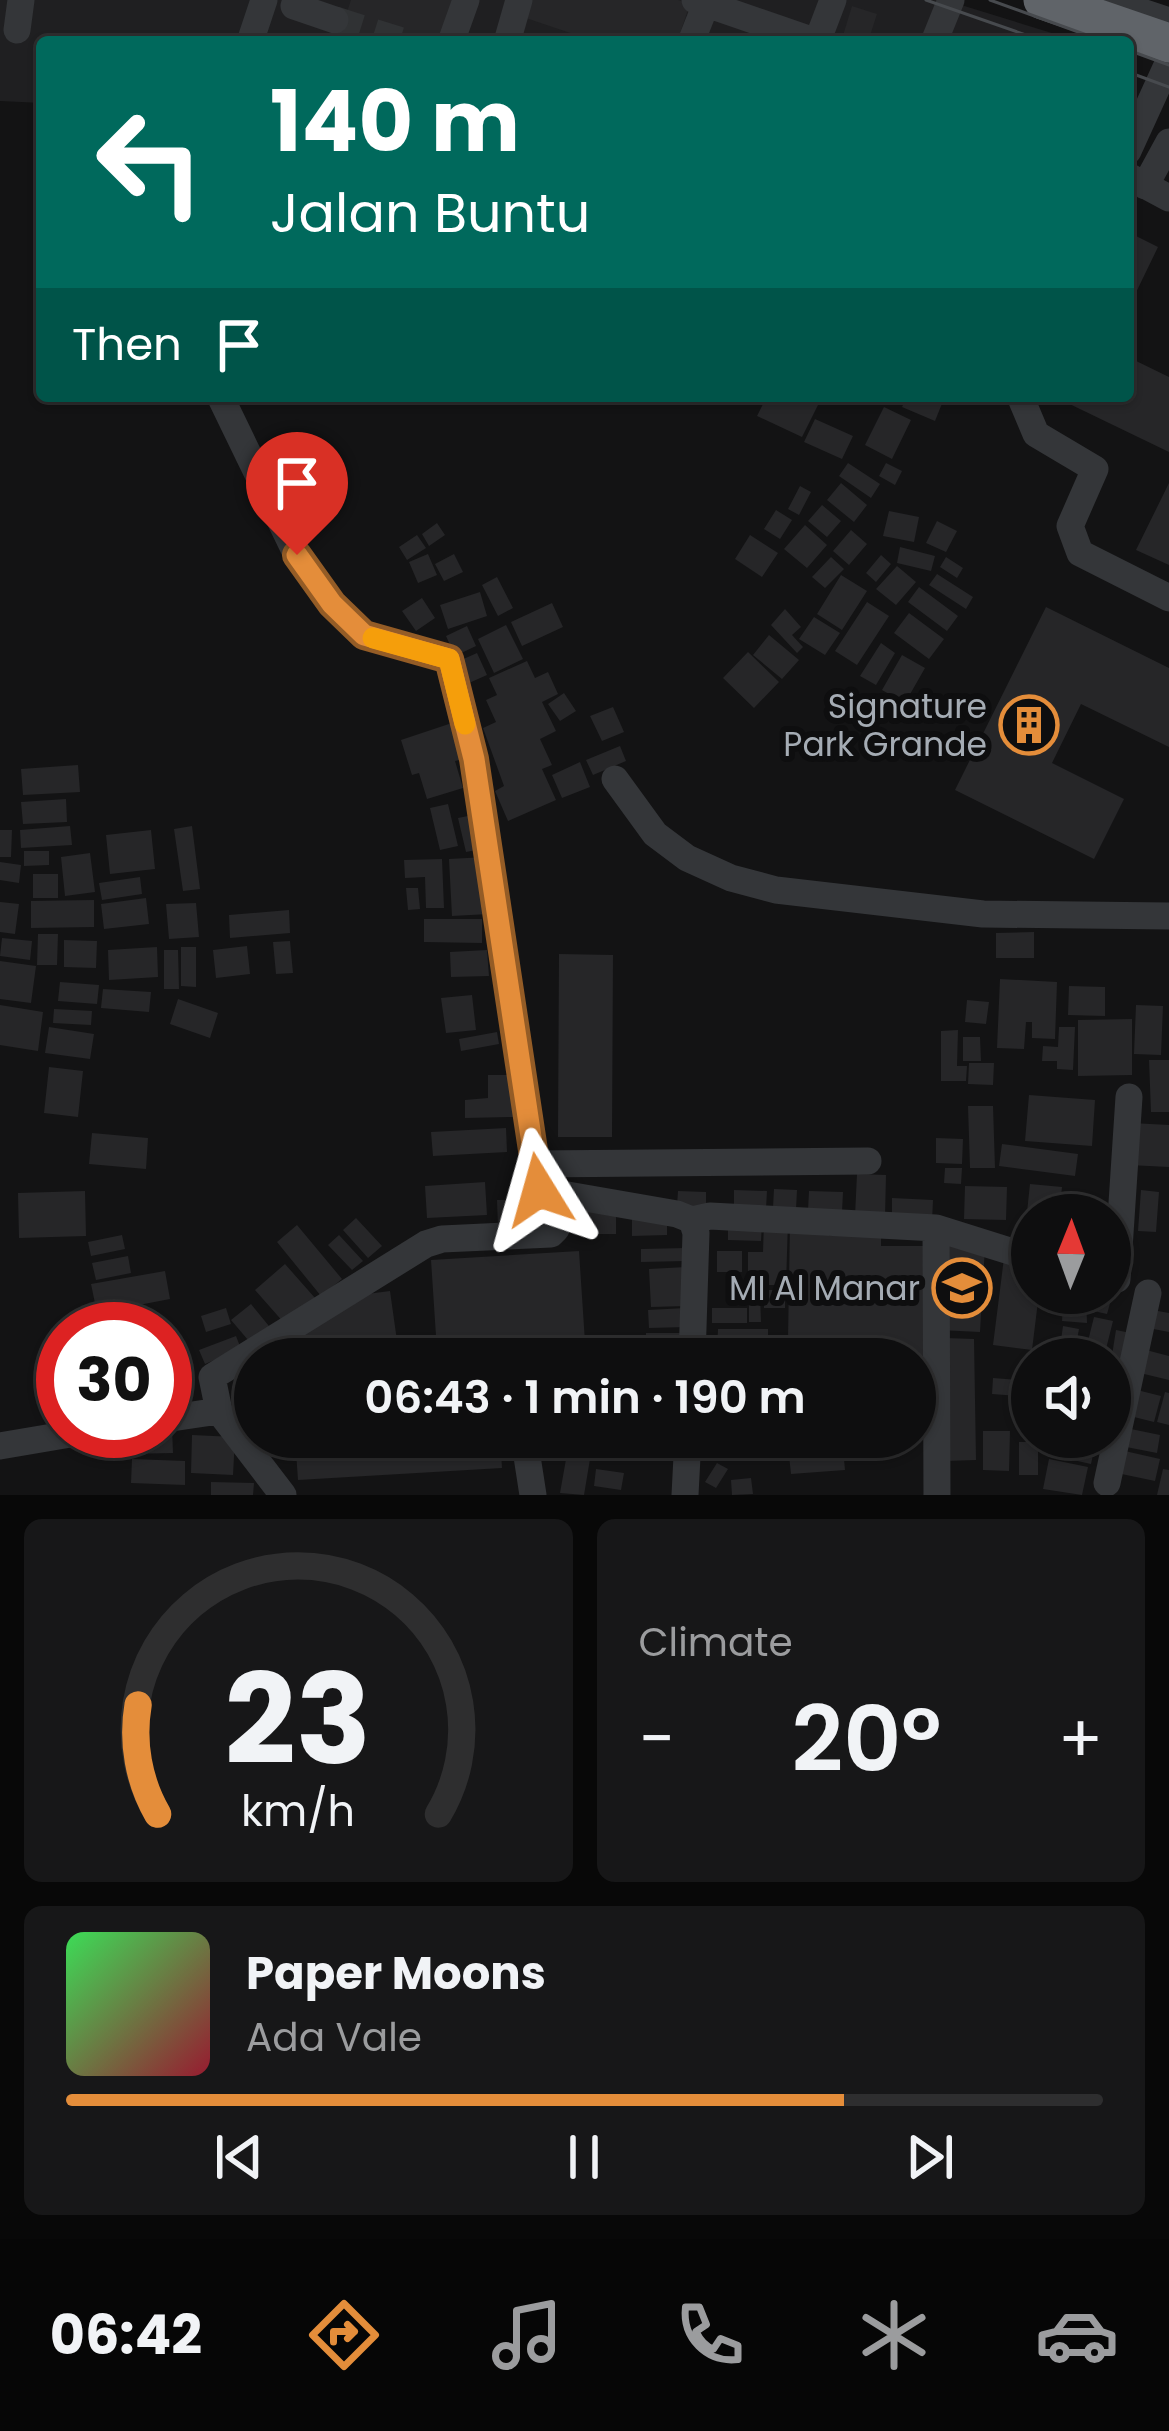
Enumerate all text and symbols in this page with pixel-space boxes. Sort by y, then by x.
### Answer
text: 140 m [270,63,520,180]
icon: left [72,84,228,240]
text: Jalan Buntu [270,175,590,251]
icon: arrive [206,312,272,378]
text: Then [72,313,182,376]
pin [246,432,348,555]
icon: arrive [264,450,330,516]
place label: Signature Park Grande [783,683,987,768]
building icon: Signature Park Grande [998,694,1060,756]
position arrow [476,1127,602,1253]
north arrow [1011,1194,1131,1314]
map controls [1011,1194,1131,1458]
school or university icon: MI Al Manar [931,1257,993,1319]
place label: MI Al Manar [729,1265,920,1312]
speed limit sign: 30 [36,1302,192,1458]
button: sound [1011,1338,1131,1458]
text: 06:43 · 1 min · 190 m [364,1366,806,1429]
text: Climate [639,1615,793,1670]
text: 23 [225,1632,372,1807]
text: 20° [792,1676,941,1803]
text: − [639,1693,675,1785]
text: + [1058,1693,1103,1785]
text: km/h [241,1780,355,1840]
text: Paper Moons [246,1942,546,2005]
text: Ada Vale [246,2010,422,2065]
icon: previous [206,2124,272,2190]
icon: pause [551,2124,617,2190]
icon: next [897,2124,963,2190]
icon: directions [302,2293,386,2377]
icon: music [485,2293,569,2377]
icon: phone [668,2293,752,2377]
icon: climate [852,2293,936,2377]
icon: car [1035,2293,1119,2377]
text: 06:42 [50,2297,202,2373]

